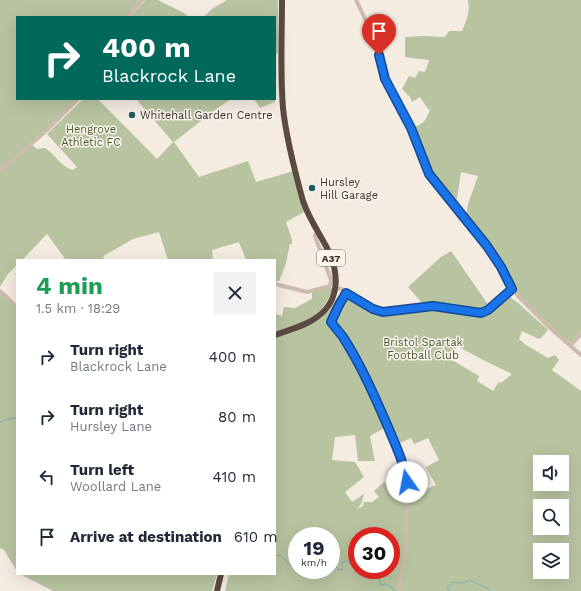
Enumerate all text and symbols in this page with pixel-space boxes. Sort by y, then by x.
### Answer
pin [362,14,396,55]
icon: arrive [368,20,390,42]
text: 400 m [102,31,191,64]
icon: right [36,32,88,84]
text: Blackrock Lane [102,65,236,86]
place label: Whitehall Garden Centre [140,109,273,122]
marker: Whitehall Garden Centre [127,110,137,120]
park label: Hengrove Athletic FC [61,123,121,149]
place label: Hursley Hill Garage [320,176,378,202]
marker: Hursley Hill Garage [307,183,317,193]
road number: A37 [317,250,345,266]
text: 4 min [36,272,103,300]
button: close [214,272,256,314]
text: 1.5 km · 18:29 [36,301,120,316]
park label: Bristol Spartak Football Club [383,336,463,362]
text: Turn right [70,341,143,359]
icon: right [36,346,58,368]
text: 400 m [209,348,256,366]
text: Blackrock Lane [70,359,167,374]
text: Turn right [70,401,143,419]
icon: right [36,406,58,428]
text: 80 m [218,408,256,426]
text: Hursley Lane [70,419,152,434]
map controls [533,455,569,579]
button: sound [533,455,569,491]
text: Turn left [70,461,134,479]
position arrow [386,461,428,503]
icon: left [36,466,58,488]
text: 410 m [212,468,256,486]
text: Woollard Lane [70,479,161,494]
button: search [533,499,569,535]
icon: arrive [36,526,58,548]
speed limit sign: 30 [348,527,400,579]
text: Arrive at destination [70,528,222,546]
text: 610 m [234,528,278,546]
text: 19 [304,536,324,560]
button: layers [533,543,569,579]
text: km/h [301,557,327,568]

